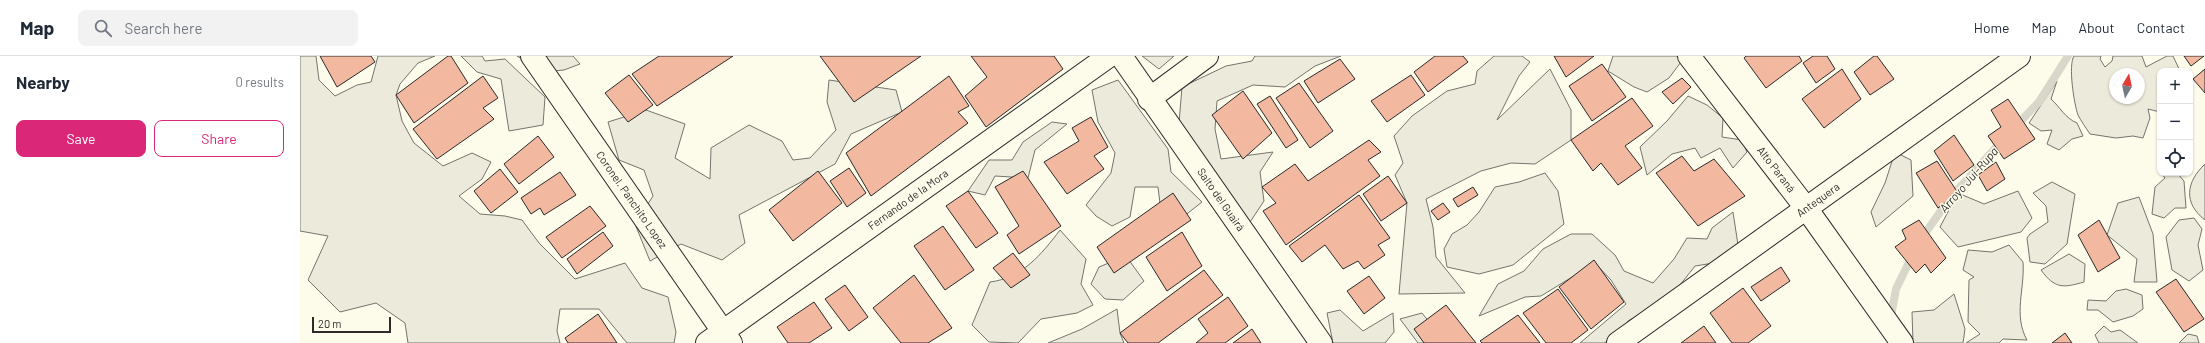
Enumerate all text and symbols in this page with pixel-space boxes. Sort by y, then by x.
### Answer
search box [78,10,358,46]
text: Map [20,16,54,39]
icon: search [92,17,114,39]
text: Search here [124,19,202,37]
text: Home [1974,19,2010,36]
text: Map [2032,19,2056,36]
text: About [2078,19,2115,36]
text: Contact [2137,19,2185,36]
north arrow [2109,68,2145,104]
map controls [2157,68,2193,176]
button: + [2157,68,2193,104]
text: Nearby [16,72,70,92]
text: 0 results [235,74,284,90]
button: − [2157,104,2193,140]
button: Save [16,120,146,157]
button: Share [154,120,284,157]
button: locate [2157,140,2193,176]
street label: Alto Paraná [1755,143,1798,195]
water label: Arroyo Jui-Rupa [1936,144,2000,215]
street label: Coronel. Panchito Lopez [594,148,670,251]
street label: Salto del Guairá [1195,165,1248,233]
street label: Fernando de la Mora [865,166,950,232]
street label: Antequera [1794,180,1842,219]
scale bar [312,315,391,334]
text: 20 m [318,317,341,330]

